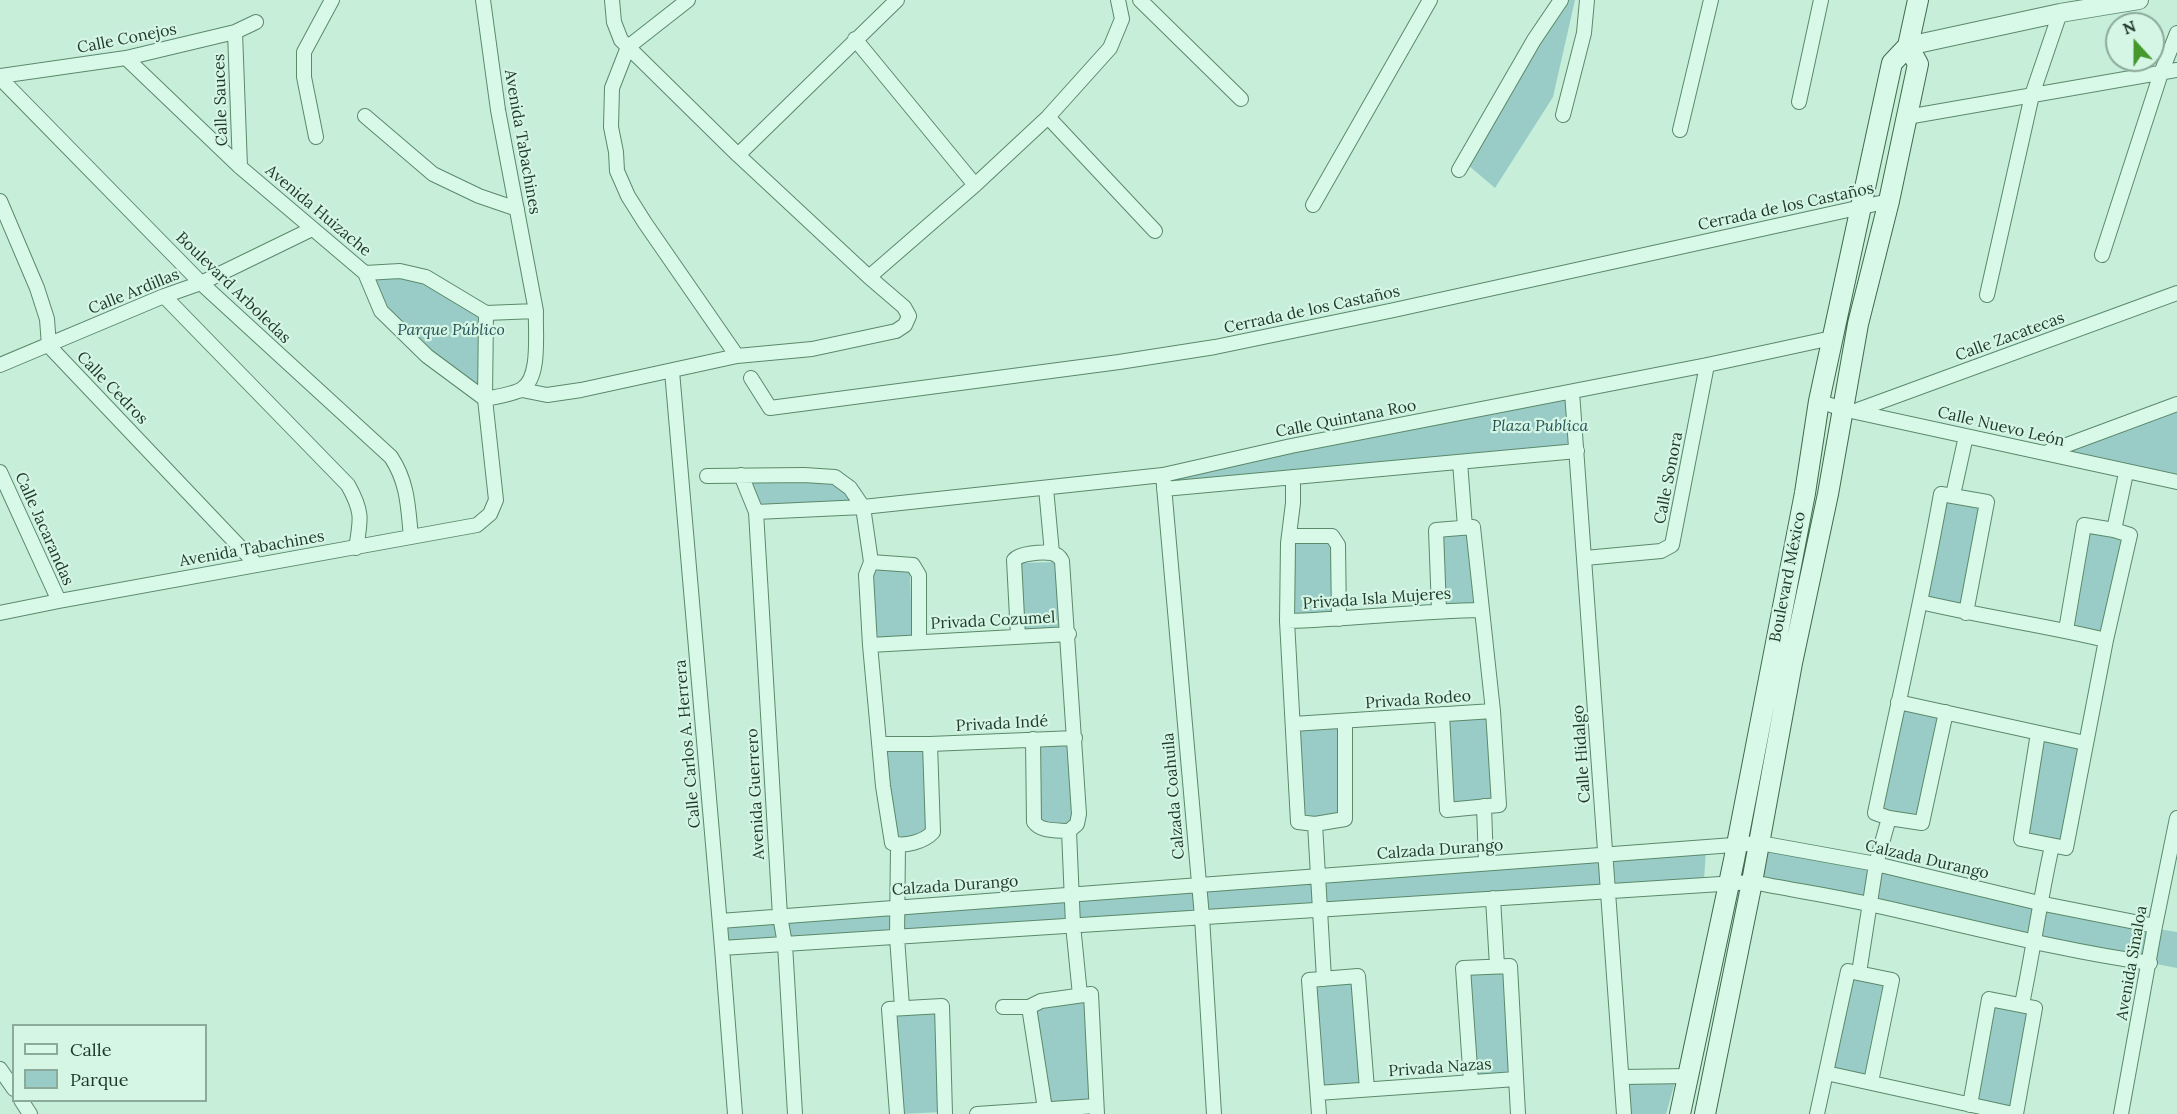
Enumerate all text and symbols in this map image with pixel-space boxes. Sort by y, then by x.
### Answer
north arrow [2105,12,2165,72]
text: N [2120,16,2139,39]
street label: Calle Conejos [76,20,178,58]
street label: Calle Sauces [210,54,232,146]
street label: Avenida Tabachines [500,68,544,216]
street label: Avenida Huizache [261,161,375,261]
street label: Cerrada de los Castaños [1696,179,1876,235]
street label: Boulevard Arboledas [172,228,294,348]
street label: Calle Ardillas [86,265,182,319]
street label: Cerrada de los Castaños [1222,282,1402,338]
street label: Calle Zacatecas [1953,308,2067,366]
park label: Parque Público [397,320,505,340]
street label: Calle Cedros [72,348,152,428]
street label: Calle Quintana Roo [1274,396,1418,442]
street label: Calle Nuevo León [1936,403,2066,451]
park label: Plaza Publica [1492,416,1588,436]
street label: Calle Sonora [1651,430,1687,526]
street label: Calle Jacarandas [10,469,78,589]
street label: Boulevard México [1766,510,1810,644]
street label: Avenida Tabachines [178,527,326,571]
street label: Privada Isla Mujeres [1302,584,1452,614]
street label: Privada Cozumel [930,608,1056,634]
street label: Calle Carlos A. Herrera [671,659,705,829]
street label: Privada Rodeo [1364,687,1472,713]
street label: Calle Hidalgo [1569,704,1595,804]
street label: Privada Indé [955,712,1049,736]
street label: Avenida Guerrero [743,728,769,860]
street label: Calzada Coahuila [1159,732,1189,860]
street label: Calzada Durango [1376,836,1504,864]
street label: Calzada Durango [1863,836,1991,884]
street label: Calzada Durango [891,872,1019,900]
street label: Avenida Sinaloa [2112,904,2152,1022]
legend [12,1024,207,1102]
text: Calle [70,1038,111,1061]
street label: Privada Nazas [1388,1055,1492,1081]
text: Parque [70,1068,129,1091]

